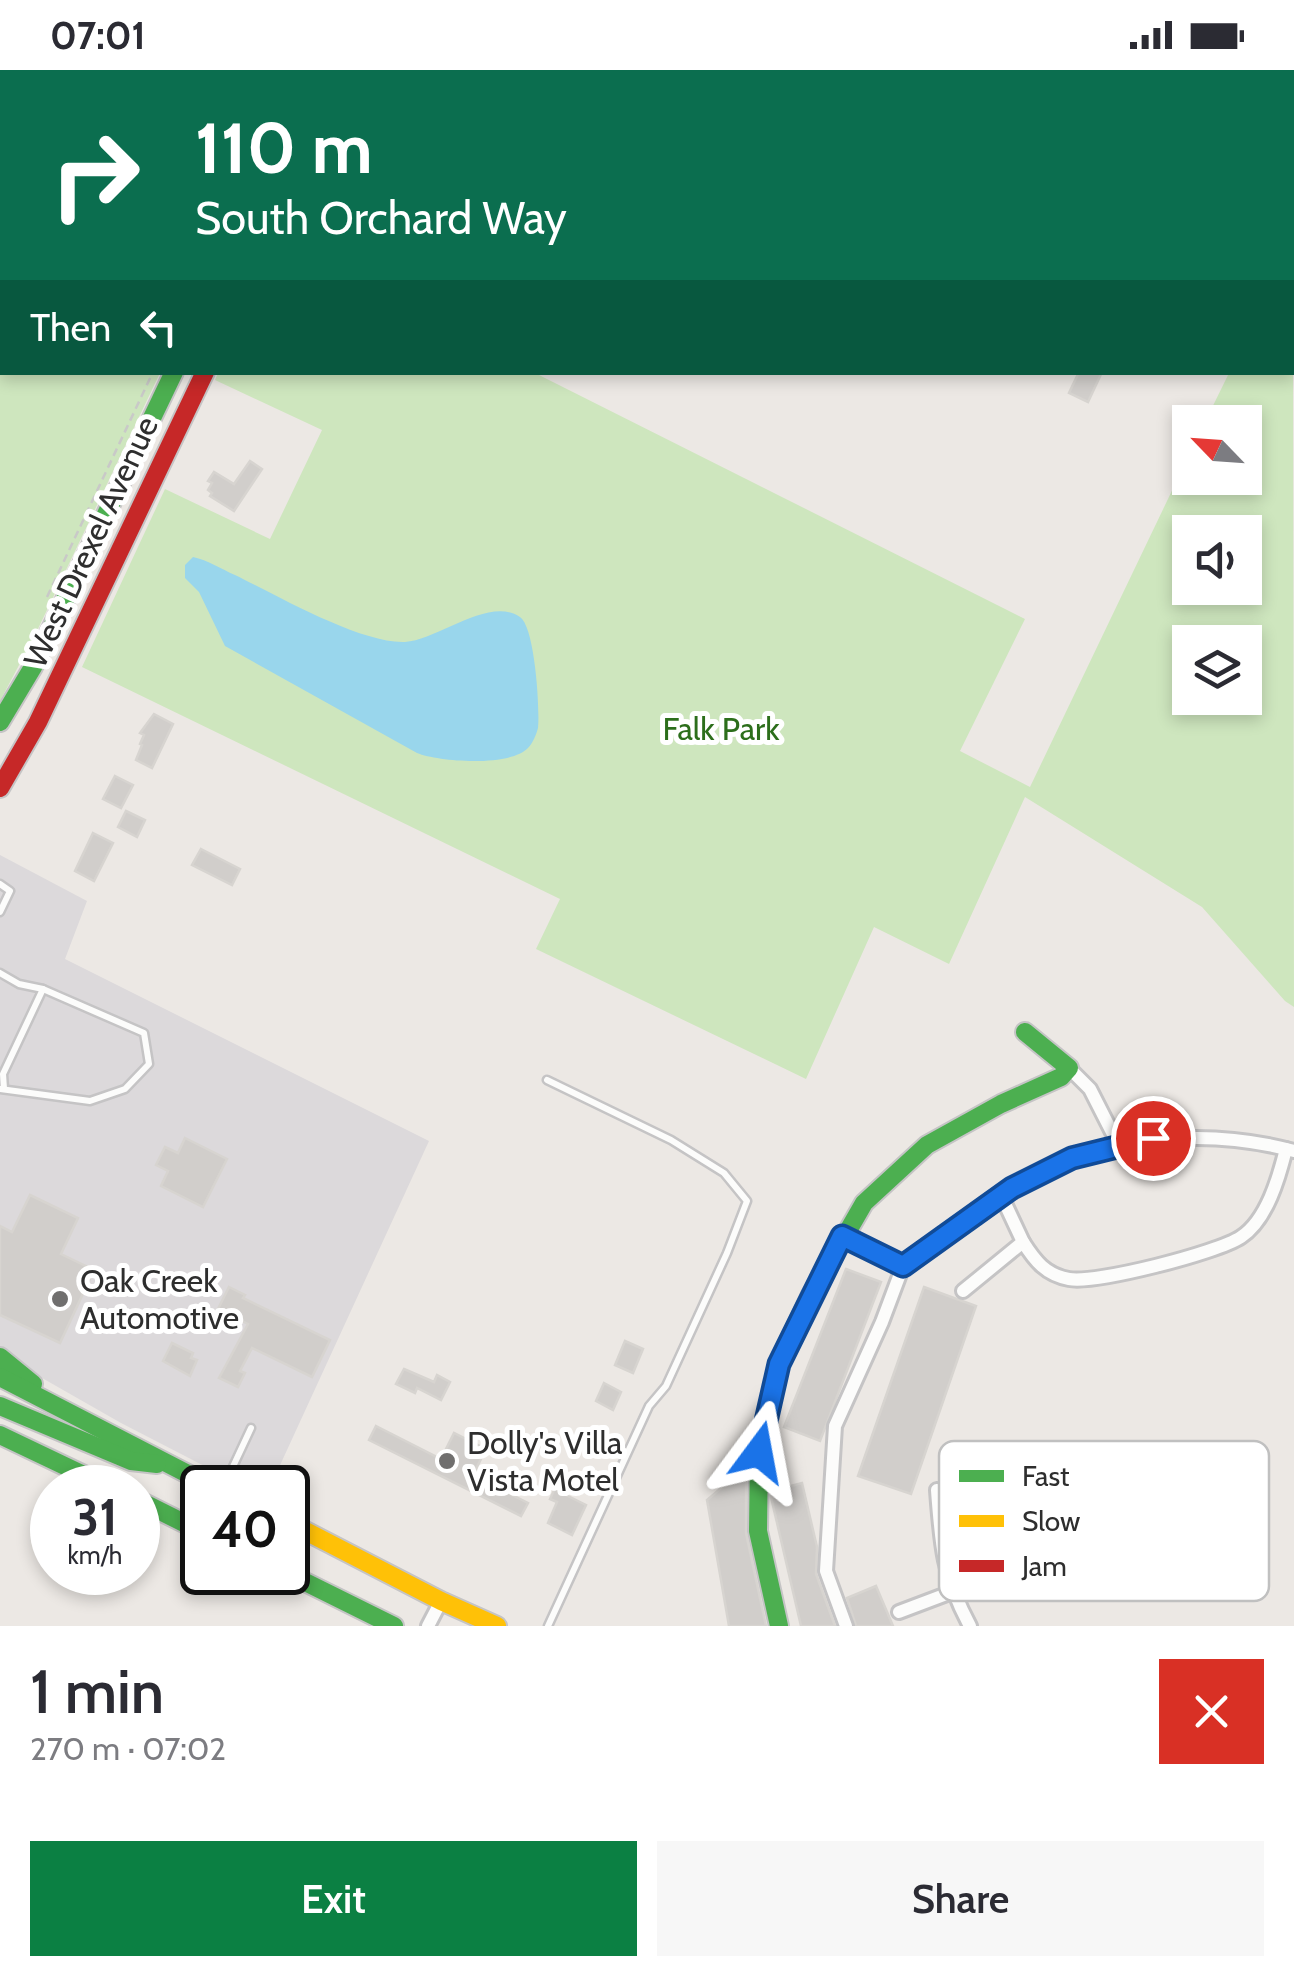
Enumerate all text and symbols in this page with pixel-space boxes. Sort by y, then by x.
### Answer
text: 07:01 [50,12,146,59]
text: 110 m [195,105,373,191]
icon: right [30,110,160,240]
text: South Orchard Way [195,191,567,245]
icon: left [131,300,186,355]
text: Then [30,304,111,351]
north arrow [1172,405,1262,495]
map controls [1172,405,1262,715]
street label: West Drexel Avenue [15,410,166,674]
button: sound [1172,515,1262,605]
button: layers [1172,625,1262,715]
park label: Falk Park [662,709,780,748]
pin [1111,1096,1196,1181]
icon: arrive [1126,1111,1181,1166]
place label: Oak Creek Automotive [80,1261,239,1337]
marker: Oak Creek Automotive [49,1288,71,1310]
position arrow [707,1400,811,1504]
place label: Dolly's Villa Vista Motel [467,1423,623,1499]
legend [939,1441,1269,1601]
marker: Dolly's Villa Vista Motel [436,1450,458,1472]
text: Fast [1022,1459,1070,1493]
speed limit sign: 40 [180,1465,310,1595]
text: 31 [72,1487,118,1548]
text: Slow [1022,1504,1080,1538]
text: km/h [68,1540,122,1570]
text: Jam [1021,1549,1067,1583]
text: 1 min [30,1655,164,1728]
button: close [1159,1659,1264,1764]
text: 270 m · 07:02 [30,1729,226,1768]
button: Exit [30,1841,637,1956]
button: Share [657,1841,1264,1956]

